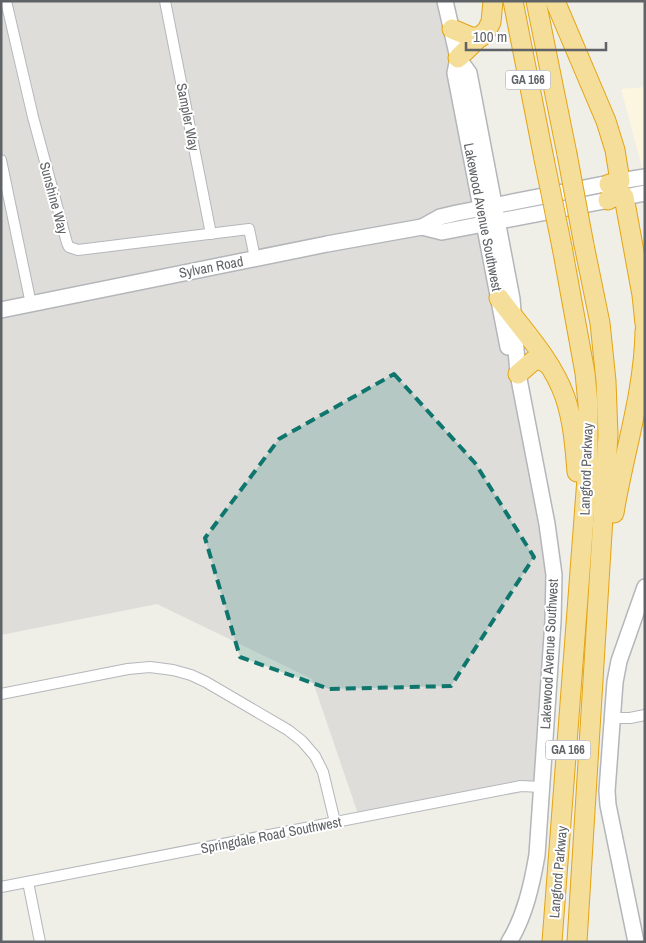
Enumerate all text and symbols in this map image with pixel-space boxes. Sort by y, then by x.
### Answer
scale bar [466,20,606,52]
text: 100 m [473,26,507,47]
road number: GA 166 [506,70,550,90]
street label: Sampler Way [173,82,203,153]
street label: Lakewood Avenue Southwest [460,141,506,293]
street label: Sunshine Way [36,160,72,236]
street label: Sylvan Road [177,252,245,282]
street label: Langford Parkway [575,422,597,516]
street label: Lakewood Avenue Southwest [536,578,562,730]
road number: GA 166 [546,740,590,760]
street label: Springdale Road Southwest [199,813,343,857]
street label: Langford Parkway [545,825,571,919]

